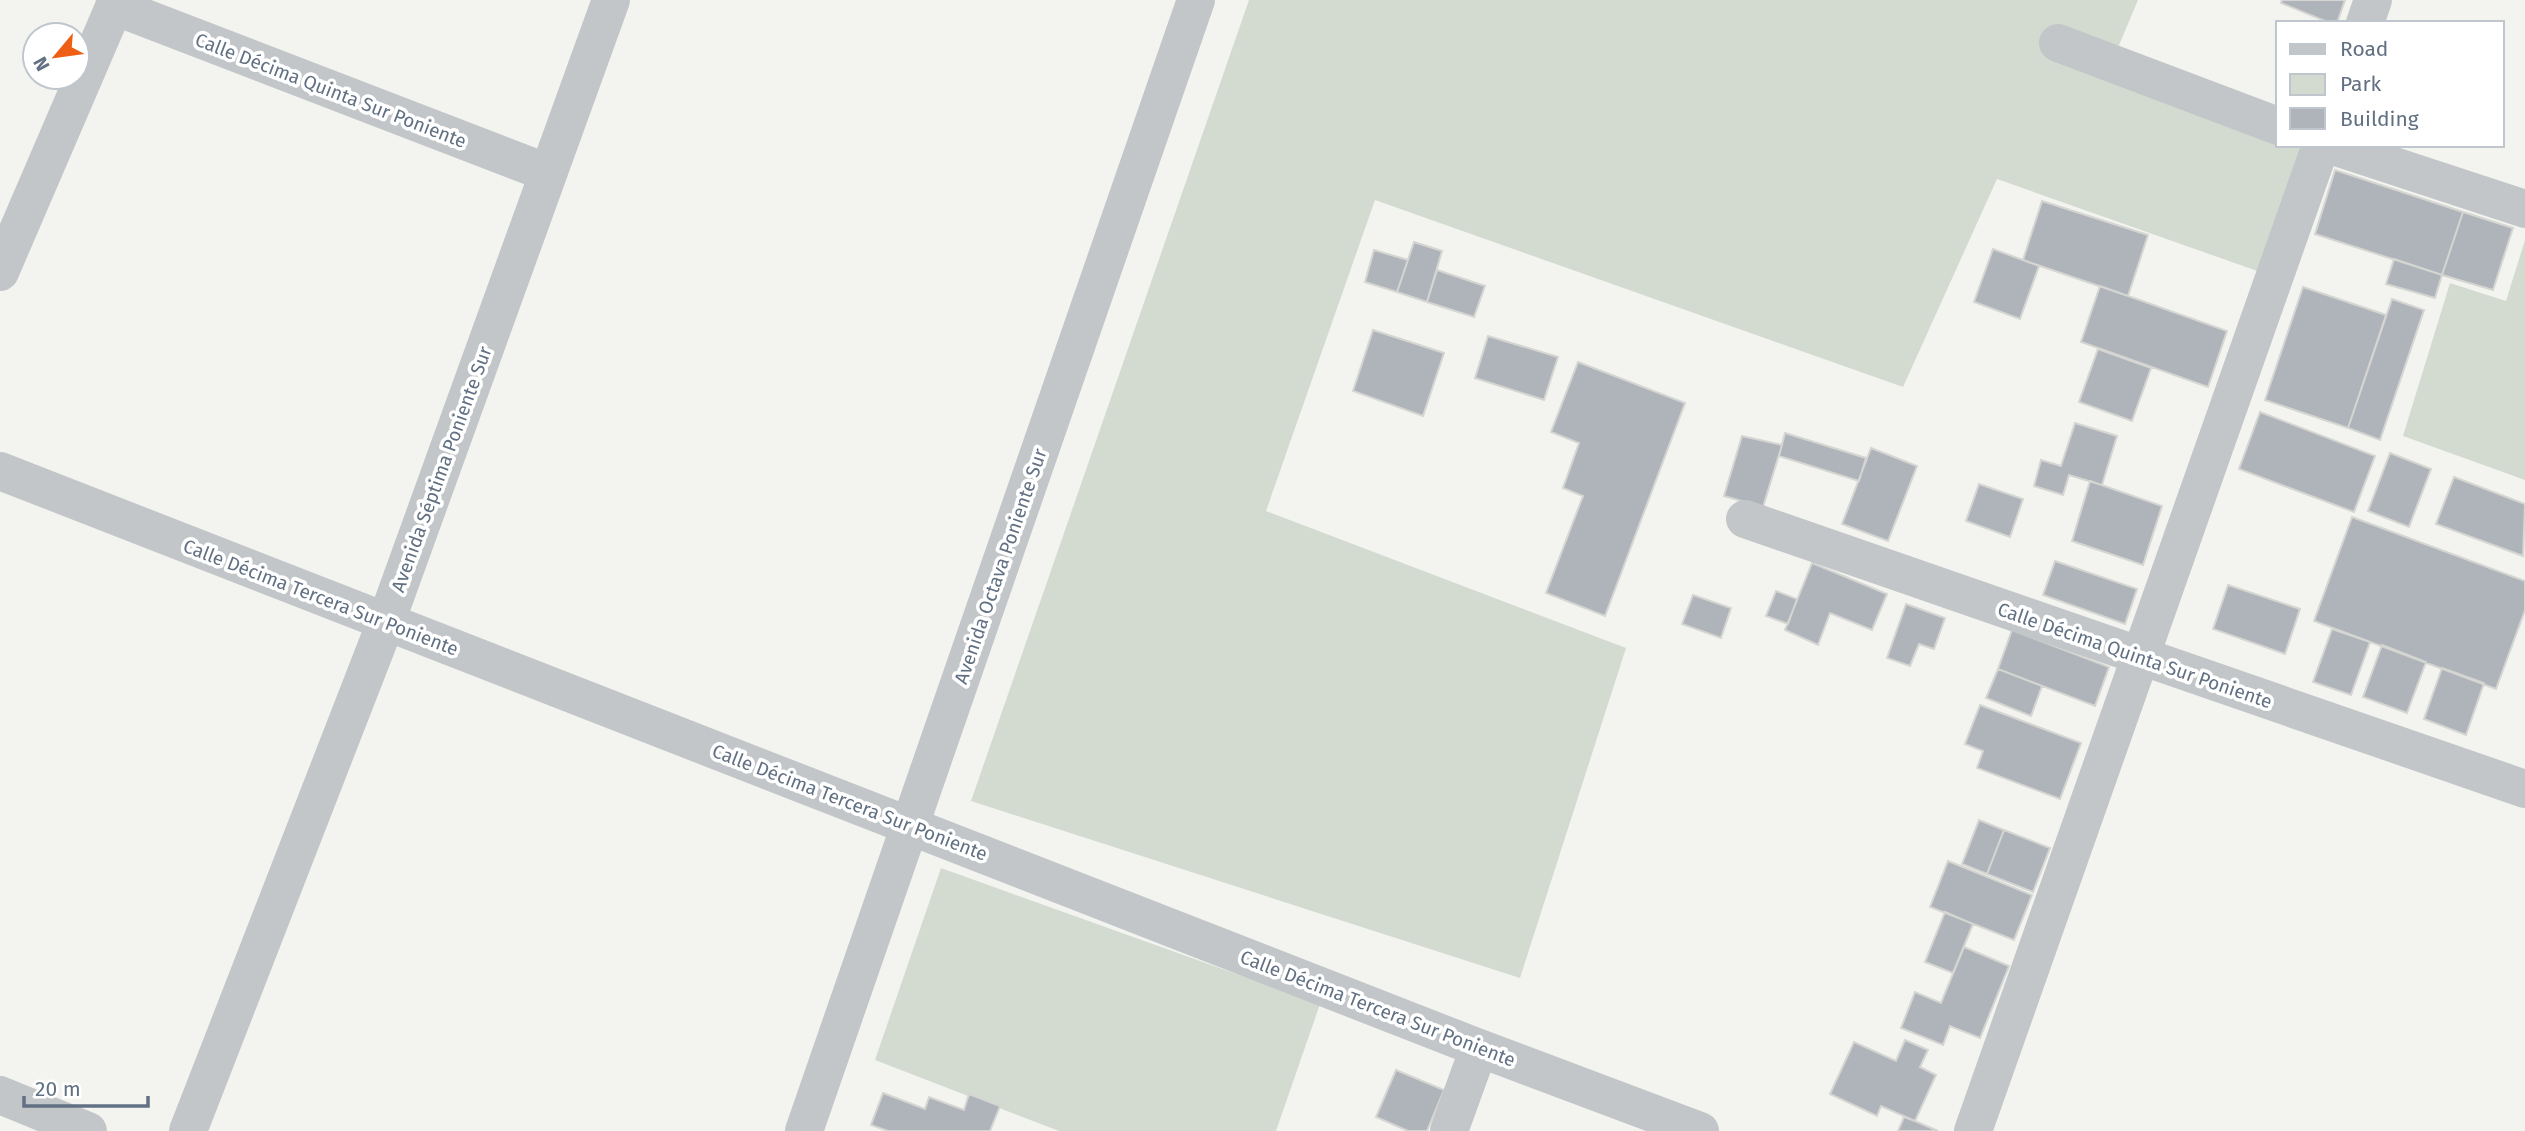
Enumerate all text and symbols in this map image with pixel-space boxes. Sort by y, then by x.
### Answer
north arrow [21,21,91,91]
legend [2276,21,2504,147]
street label: Calle Décima Quinta Sur Poniente [192,28,470,153]
text: Road [2340,36,2388,62]
text: N [28,53,55,75]
text: Park [2340,71,2382,97]
text: Building [2340,106,2419,132]
street label: Avenida Séptima Poniente Sur [386,343,497,595]
street label: Avenida Octava Poniente Sur [949,445,1052,687]
street label: Calle Décima Tercera Sur Poniente [180,534,462,661]
street label: Calle Décima Quinta Sur Poniente [1995,598,2275,713]
street label: Calle Décima Tercera Sur Poniente [709,739,991,866]
street label: Calle Décima Tercera Sur Poniente [1237,945,1519,1072]
scale bar [24,1064,149,1108]
text: 20 m [35,1076,81,1102]

